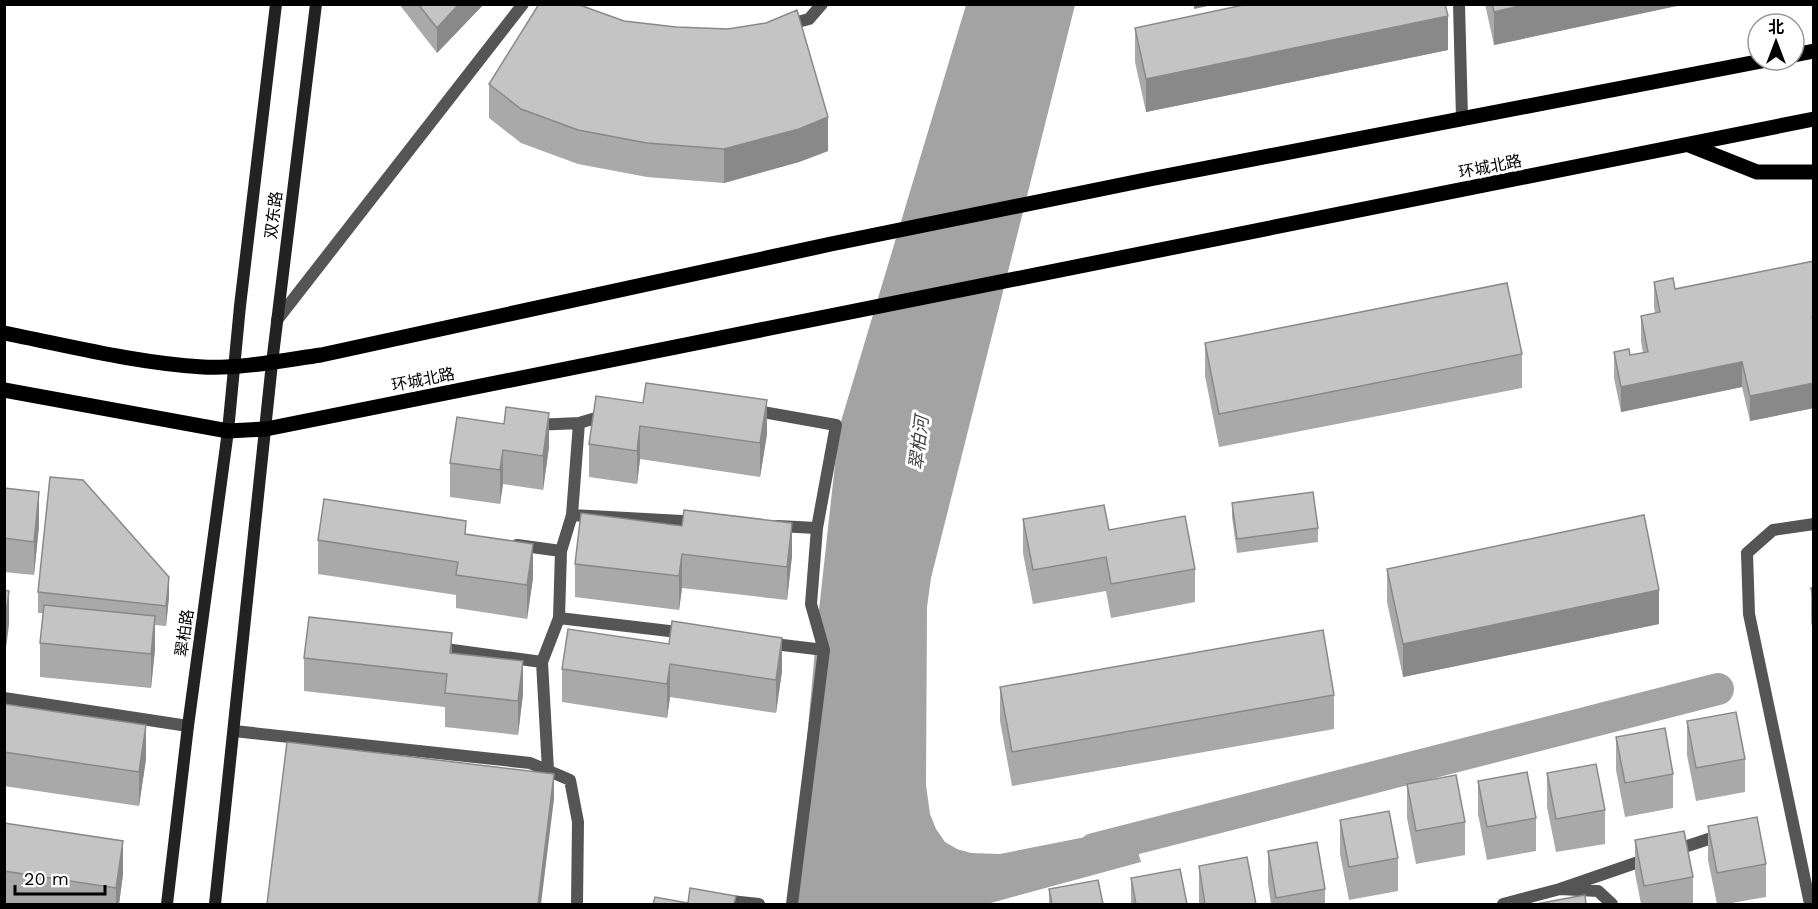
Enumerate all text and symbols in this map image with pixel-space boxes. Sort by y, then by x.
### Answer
north arrow [1746,12,1806,72]
text: 北 [1768,18,1784,37]
street label: 环城北路 [1457,151,1523,182]
street label: 双东路 [261,190,286,240]
street label: 环城北路 [390,364,456,395]
water label: 翠柏河 [905,412,933,471]
street label: 翠柏路 [172,608,197,658]
scale bar [15,858,105,896]
text: 20 m [24,868,69,889]

